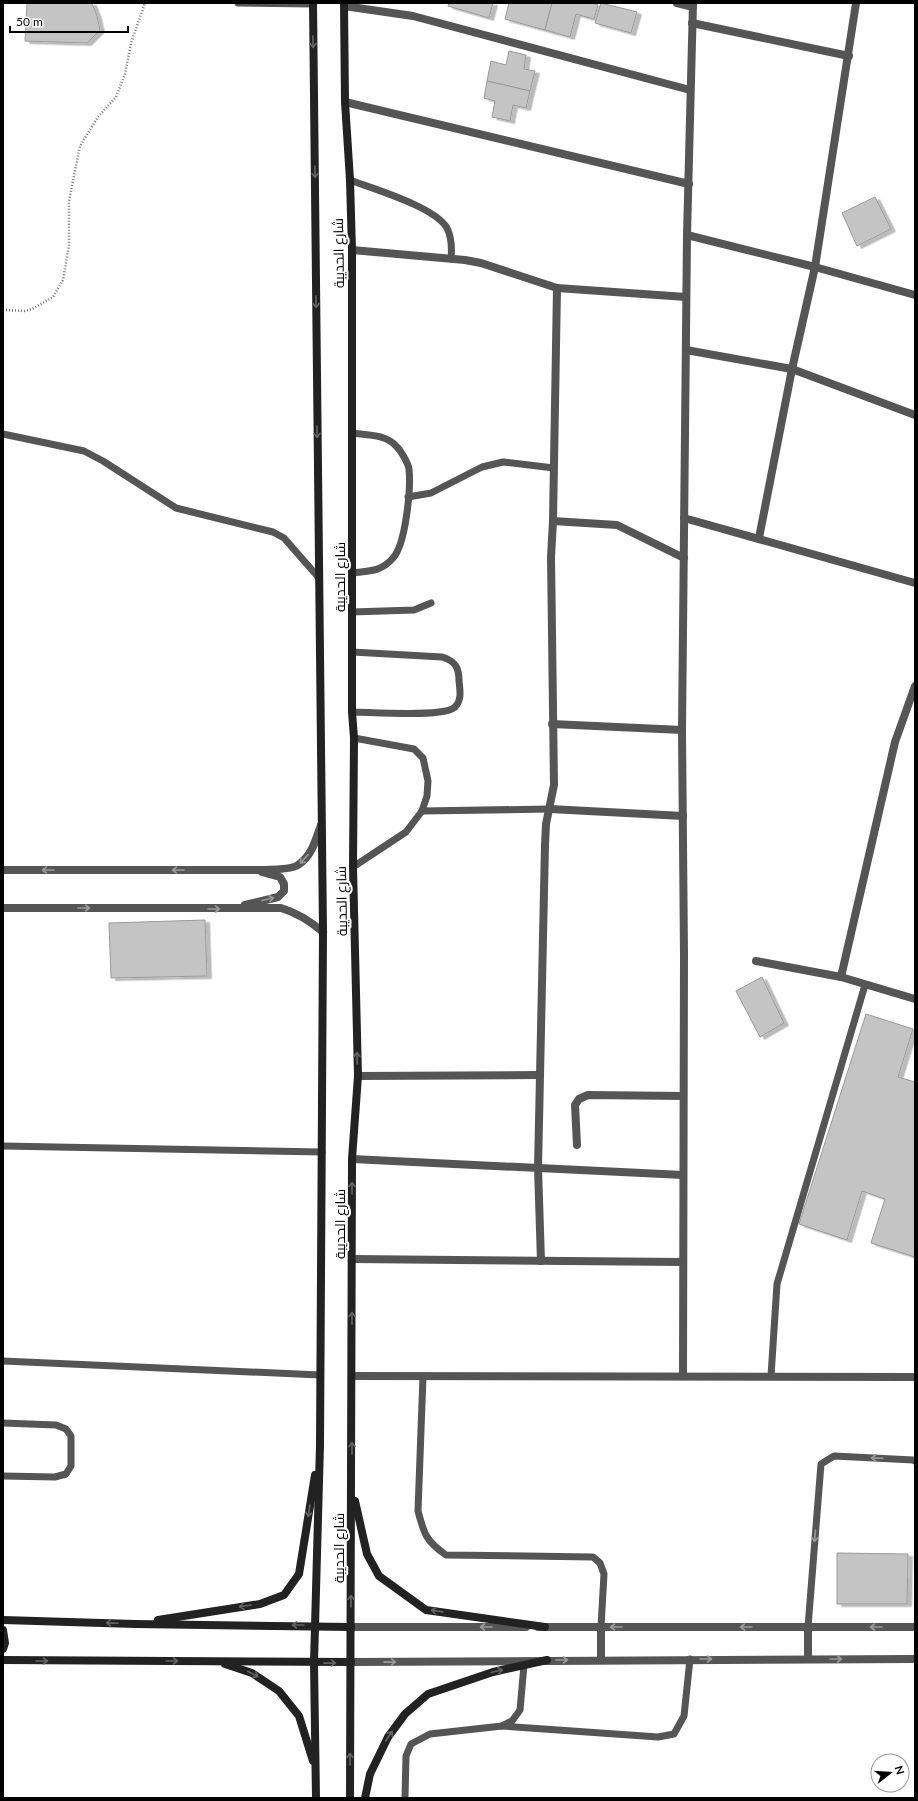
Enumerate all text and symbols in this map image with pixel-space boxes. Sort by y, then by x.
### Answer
scale bar [10,8,128,34]
text: 50 m [16,14,43,29]
one-way arrow [309,35,317,48]
one-way arrow [311,165,318,178]
street label: شارع الحديبة [329,218,348,288]
one-way arrow [312,295,320,308]
one-way arrow [313,425,321,438]
street label: شارع الحديبة [331,542,349,612]
one-way arrow [299,854,309,864]
one-way arrow [42,866,55,874]
one-way arrow [172,866,185,874]
street label: شارع الحديبة [332,866,351,936]
one-way arrow [262,895,275,903]
one-way arrow [77,904,90,912]
one-way arrow [207,905,220,913]
one-way arrow [354,1052,361,1065]
one-way arrow [348,1182,356,1195]
street label: شارع الحديبة [331,1189,349,1259]
one-way arrow [348,1312,356,1325]
one-way arrow [348,1442,356,1455]
one-way arrow [871,1454,884,1462]
one-way arrow [305,1504,313,1517]
street label: شارع الحديبة [330,1513,348,1583]
one-way arrow [811,1529,819,1542]
one-way arrow [347,1595,355,1608]
one-way arrow [239,1602,252,1610]
one-way arrow [431,1607,444,1615]
one-way arrow [106,1620,119,1627]
one-way arrow [292,1621,305,1629]
one-way arrow [480,1623,493,1631]
one-way arrow [610,1623,623,1631]
one-way arrow [740,1623,753,1631]
one-way arrow [870,1623,883,1631]
one-way arrow [699,1655,712,1663]
one-way arrow [829,1655,842,1663]
one-way arrow [555,1656,568,1664]
one-way arrow [35,1657,48,1665]
one-way arrow [165,1657,178,1665]
one-way arrow [383,1658,396,1666]
one-way arrow [323,1659,336,1667]
one-way arrow [490,1667,503,1674]
one-way arrow [247,1671,259,1678]
one-way arrow [385,1731,393,1742]
one-way arrow [346,1753,354,1766]
north arrow [870,1753,910,1793]
text: N [893,1764,907,1776]

